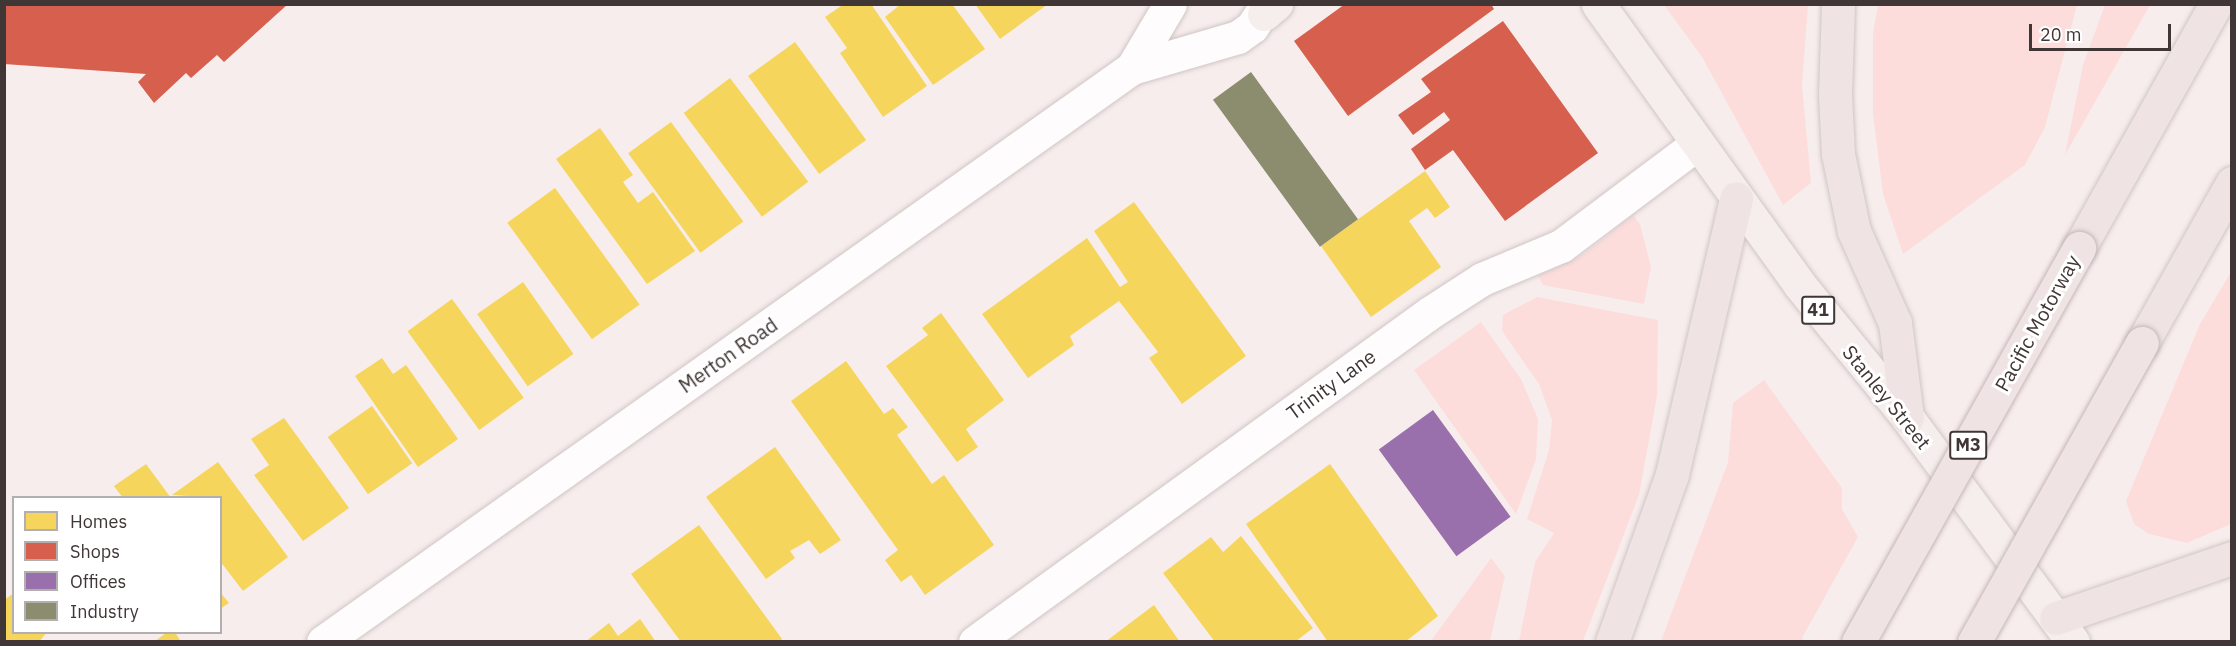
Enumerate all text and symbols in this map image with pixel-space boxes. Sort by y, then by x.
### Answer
scale bar [2032,12,2174,50]
text: 20 m [2040,23,2082,46]
street label: Pacific Motorway [1990,250,2084,396]
road number: 41 [1800,295,1836,325]
street label: Merton Road [674,312,782,398]
street label: Stanley Street [1838,340,1936,454]
street label: Trinity Lane [1282,344,1380,424]
road number: M3 [1948,430,1988,460]
legend [12,496,222,634]
text: Homes [70,510,127,533]
text: Shops [70,540,120,563]
text: Offices [70,570,126,593]
text: Industry [70,600,139,623]

